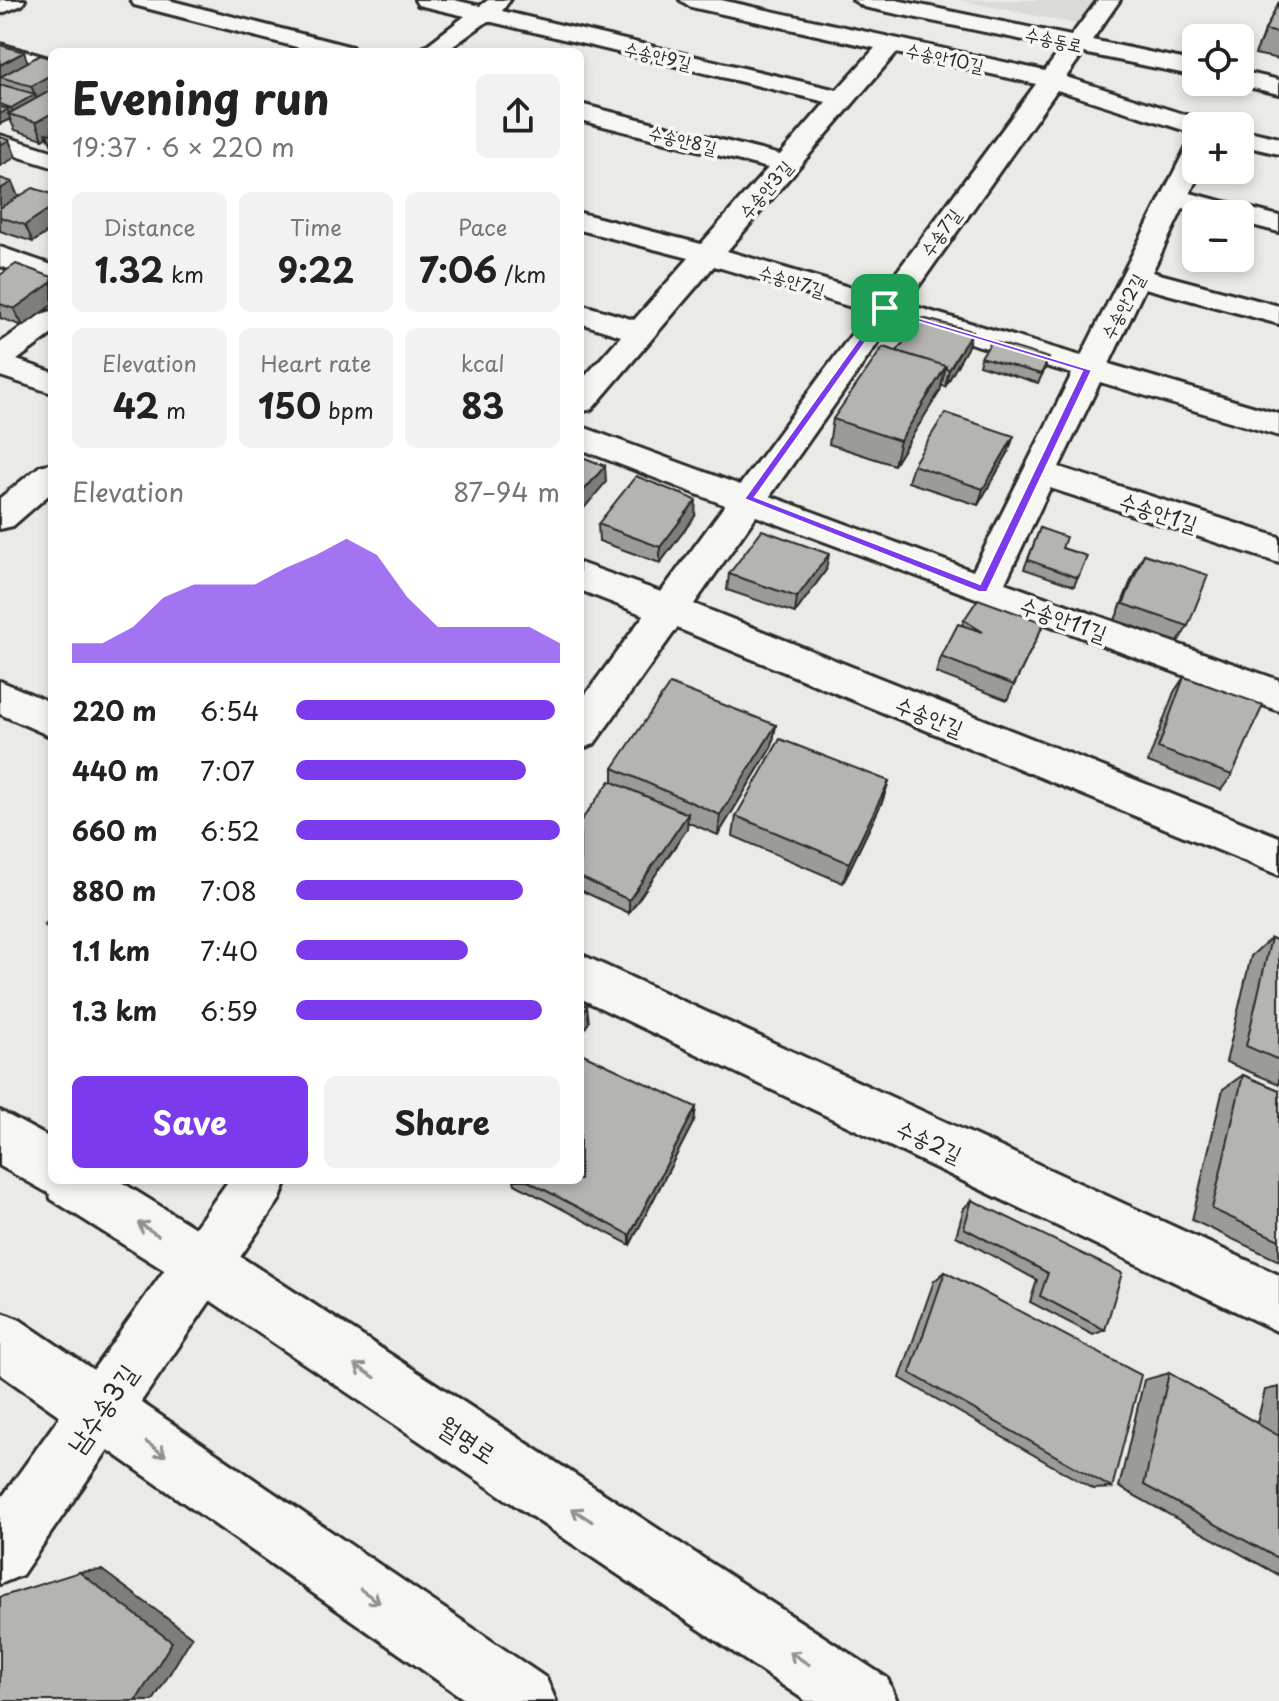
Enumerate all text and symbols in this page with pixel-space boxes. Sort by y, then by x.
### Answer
street label: 수송동로 [1023,20,1085,58]
map controls [1182,24,1254,272]
button: locate [1182,24,1254,96]
street label: 수송안9길 [622,34,695,76]
street label: 수송안10길 [903,36,987,79]
text: Evening run [72,64,330,130]
button: share [476,74,560,158]
button: + [1182,112,1254,184]
street label: 수송안8길 [646,118,720,161]
text: 19:37 · 6 × 220 m [72,127,295,166]
street label: 수송안3길 [732,153,798,224]
button: − [1182,200,1254,272]
street label: 수송7길 [913,202,967,262]
text: Distance [103,210,195,243]
text: Time [290,210,342,243]
text: Pace [458,210,507,243]
text: 1.32 [95,243,164,295]
text: 9:22 [278,243,354,295]
text: 7:06 [419,243,497,295]
text: km [164,257,204,290]
text: /km [497,257,546,290]
street label: 수송안7길 [755,257,829,303]
street label: 수송안2길 [1093,268,1151,344]
pin [851,274,919,342]
icon: arrive [863,286,907,330]
text: Elevation [102,346,197,379]
text: Heart rate [260,346,372,379]
text: kcal [461,346,505,379]
text: 42 [113,379,159,431]
text: 150 [258,379,321,431]
text: 83 [461,379,504,431]
text: m [159,393,186,426]
text: bpm [321,393,374,426]
text: Elevation [72,472,184,511]
text: 87–94 m [453,472,560,511]
street label: 수송안1길 [1116,483,1203,539]
street label: 수송안11길 [1016,587,1112,649]
street label: 수송안길 [891,686,969,744]
text: 220 m [72,691,157,730]
text: 6:54 [200,691,260,730]
text: 440 m [72,751,159,790]
text: 7:07 [200,751,255,790]
text: 660 m [72,811,157,850]
text: 6:52 [200,811,260,850]
text: 880 m [72,871,156,910]
text: 7:08 [200,871,257,910]
text: 1.1 km [72,931,150,970]
text: 7:40 [200,931,258,970]
text: 1.3 km [72,991,157,1030]
text: 6:59 [200,991,258,1030]
button: Save [72,1076,308,1168]
button: Share [324,1076,560,1168]
street label: 수송2길 [892,1111,968,1170]
one-way arrow [137,1221,160,1237]
street label: 남수송3길 [56,1355,146,1460]
one-way arrow [355,1363,377,1380]
street label: 월명로 [431,1406,505,1472]
one-way arrow [144,1441,167,1457]
one-way arrow [572,1506,594,1523]
one-way arrow [359,1588,381,1604]
one-way arrow [789,1650,811,1666]

